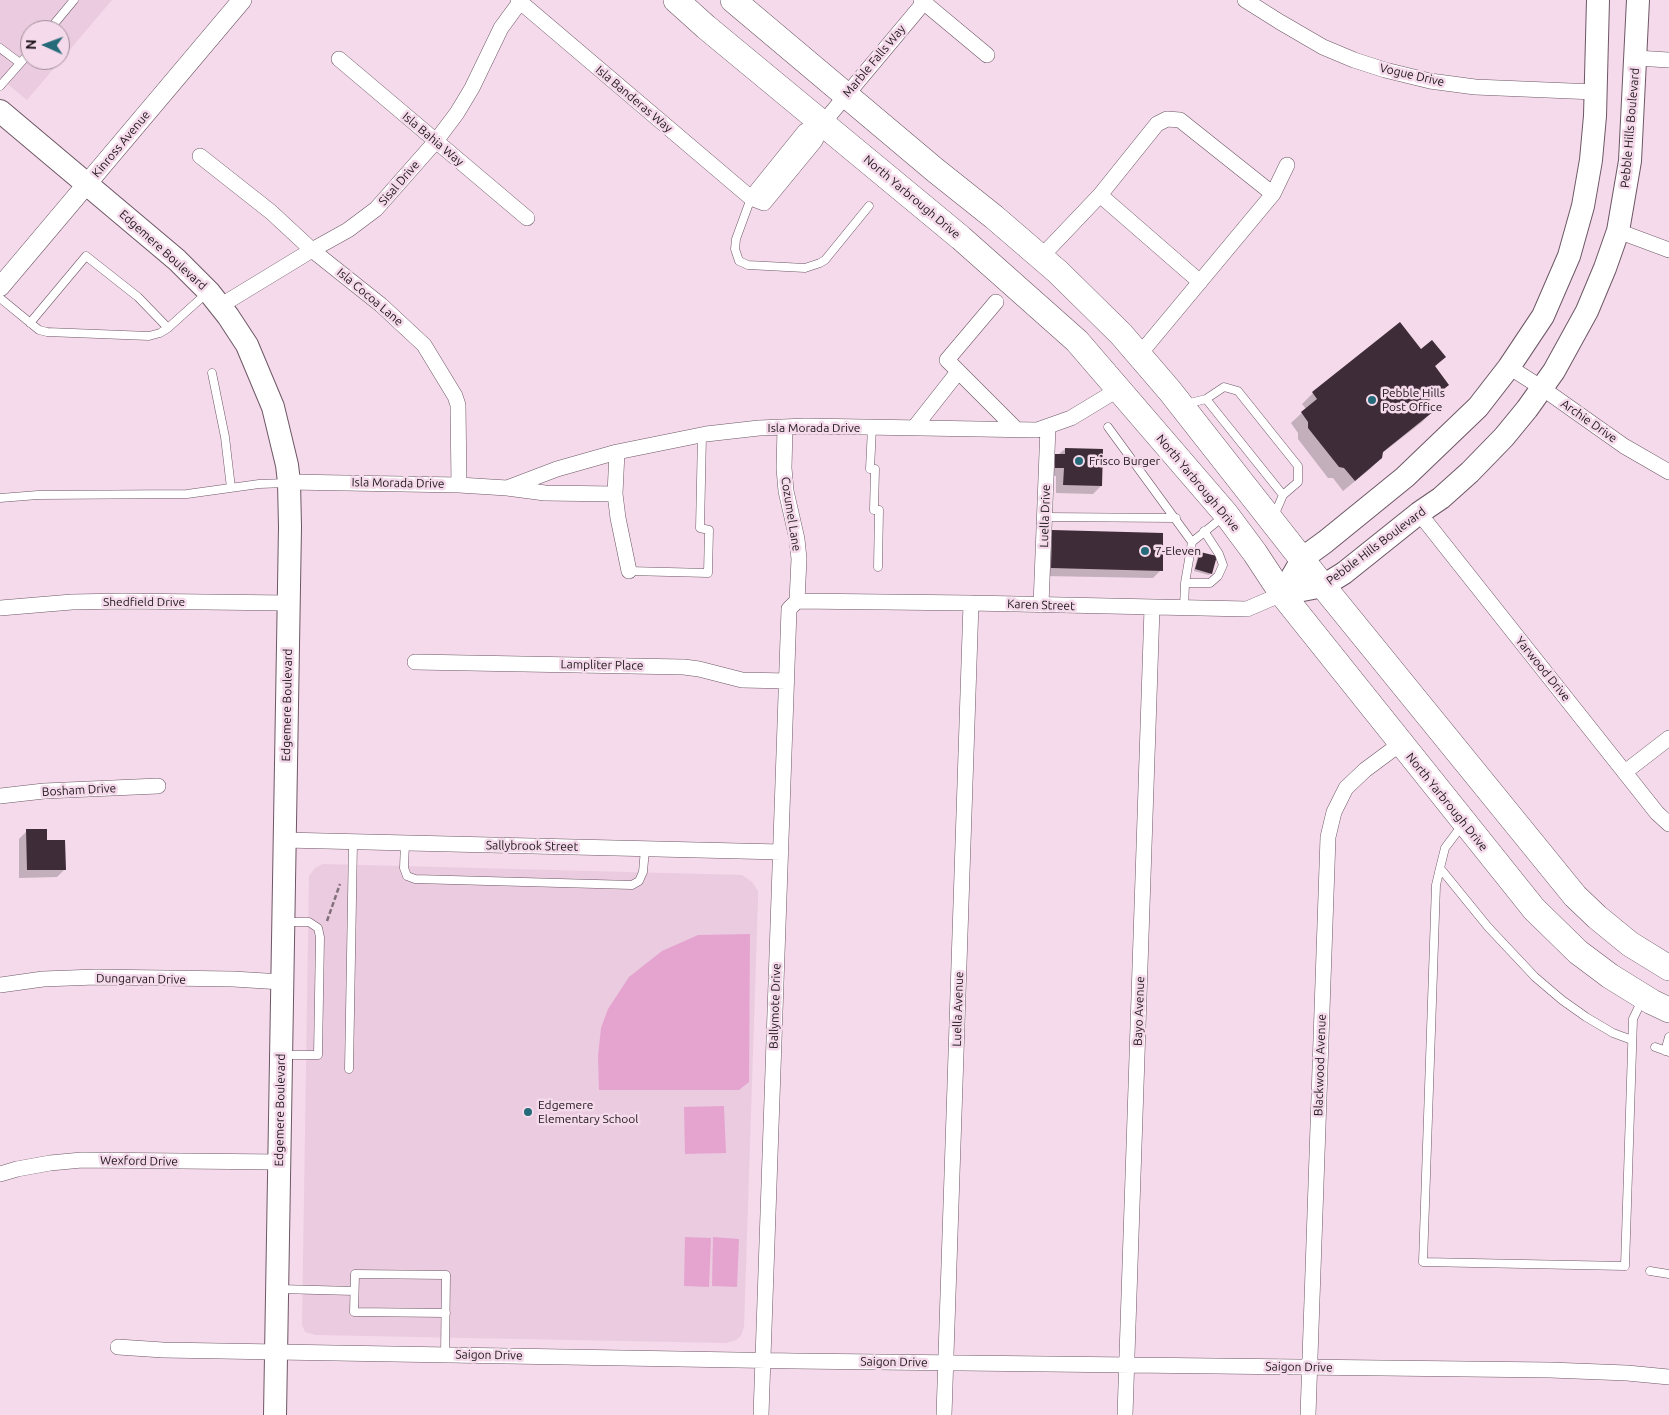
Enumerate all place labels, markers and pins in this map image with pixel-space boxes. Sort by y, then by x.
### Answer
place label: Pebble Hills Post Office [1382,386,1445,414]
marker: Pebble Hills Post Office [1366,394,1378,406]
place label: Frisco Burger [1089,454,1160,468]
marker: Frisco Burger [1073,455,1085,467]
place label: 7-Eleven [1155,544,1201,558]
marker: 7-Eleven [1139,545,1151,557]
place label: Edgemere Elementary School [538,1098,638,1126]
marker: Edgemere Elementary School [522,1106,534,1118]

